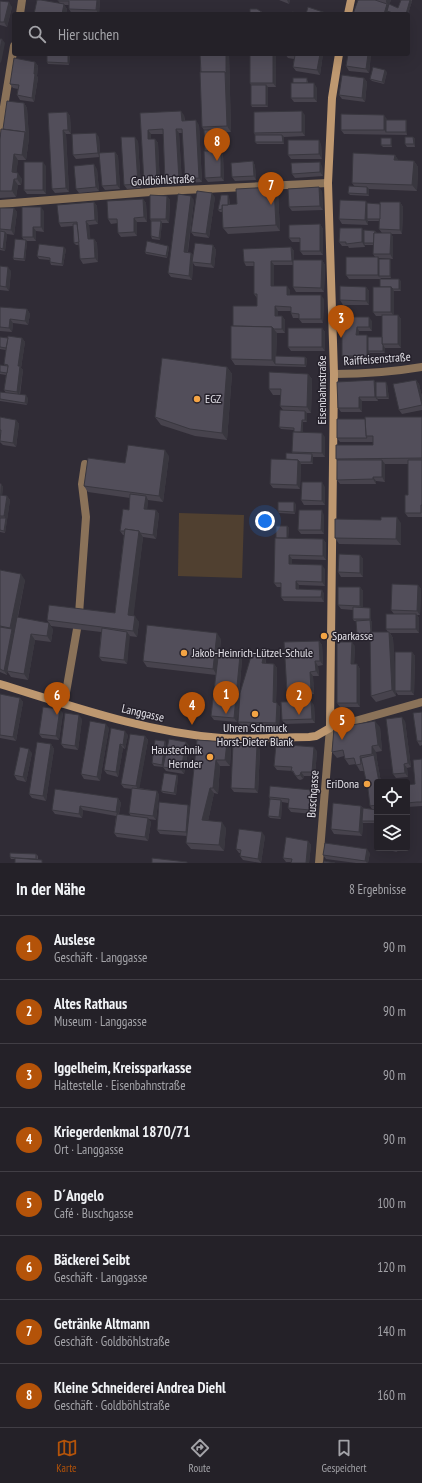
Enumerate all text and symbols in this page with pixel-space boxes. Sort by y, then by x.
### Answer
search box [12,12,410,56]
icon: search [26,23,48,45]
text: Hier suchen [58,25,119,44]
pin: 8 [204,128,230,161]
street label: Goldböhlstraße [131,170,195,189]
pin: 7 [258,172,284,205]
pin: 3 [328,305,354,338]
street label: Raiffeisenstraße [343,349,411,368]
street label: Eisenbahnstraße [314,356,329,424]
place label: EGZ [205,391,221,406]
marker: EGZ [192,394,202,404]
your location [255,511,275,531]
place label: Sparkasse [332,628,373,643]
marker: Sparkasse [319,631,329,641]
place label: Jakob-Heinrich-Lützel-Schule [191,645,313,660]
marker: Jakob-Heinrich-Lützel-Schule [179,648,189,658]
pin: 1 [213,681,239,714]
pin: 6 [44,682,70,715]
pin: 2 [286,682,312,715]
pin: 4 [179,692,205,725]
street label: Langgasse [120,700,166,725]
pin: 5 [329,707,355,740]
marker: Uhren Schmuck Horst-Dieter Blank [250,709,260,719]
place label: Uhren Schmuck Horst-Dieter Blank [217,720,294,749]
place label: Haustechnik Hernder [151,742,203,771]
marker: Haustechnik Hernder [205,752,215,762]
street label: Buschgasse [303,770,322,818]
place label: EriDona [326,776,359,791]
marker: EriDona [362,779,372,789]
map controls [374,779,410,851]
button: locate [374,779,410,815]
button: layers [374,815,410,851]
text: In der Nähe [16,878,86,900]
text: 8 Ergebnisse [349,881,406,898]
text: Auslese [54,930,95,949]
text: 1 [26,939,32,956]
text: 90 m [383,939,406,956]
text: Geschäft · Langgasse [54,949,147,966]
text: Altes Rathaus [54,994,127,1013]
text: 2 [26,1003,32,1020]
text: 90 m [383,1003,406,1020]
text: Museum · Langgasse [54,1013,147,1030]
text: Iggelheim, Kreissparkasse [54,1058,192,1077]
text: 3 [26,1067,32,1084]
text: 90 m [383,1067,406,1084]
text: Haltestelle · Eisenbahnstraße [54,1077,186,1094]
text: Kriegerdenkmal 1870/71 [54,1122,190,1141]
text: 4 [26,1131,32,1148]
text: 90 m [383,1131,406,1148]
text: Ort · Langgasse [54,1141,124,1158]
text: D´Angelo [54,1186,104,1205]
text: 5 [26,1195,32,1212]
text: 100 m [377,1195,406,1212]
text: Café · Buschgasse [54,1205,133,1222]
text: Bäckerei Seibt [54,1250,130,1269]
text: 6 [26,1259,32,1276]
text: 120 m [377,1259,406,1276]
text: Geschäft · Langgasse [54,1269,147,1286]
text: Getränke Altmann [54,1314,150,1333]
text: 7 [26,1323,32,1340]
text: 140 m [377,1323,406,1340]
text: Geschäft · Goldböhlstraße [54,1333,170,1350]
text: Kleine Schneiderei Andrea Diehl [54,1378,226,1397]
text: 8 [26,1387,32,1404]
text: 160 m [377,1387,406,1404]
text: Geschäft · Goldböhlstraße [54,1397,170,1414]
tab: Karte [56,1437,78,1475]
tab: Route [189,1437,211,1475]
tab: Gespeichert [322,1437,367,1475]

